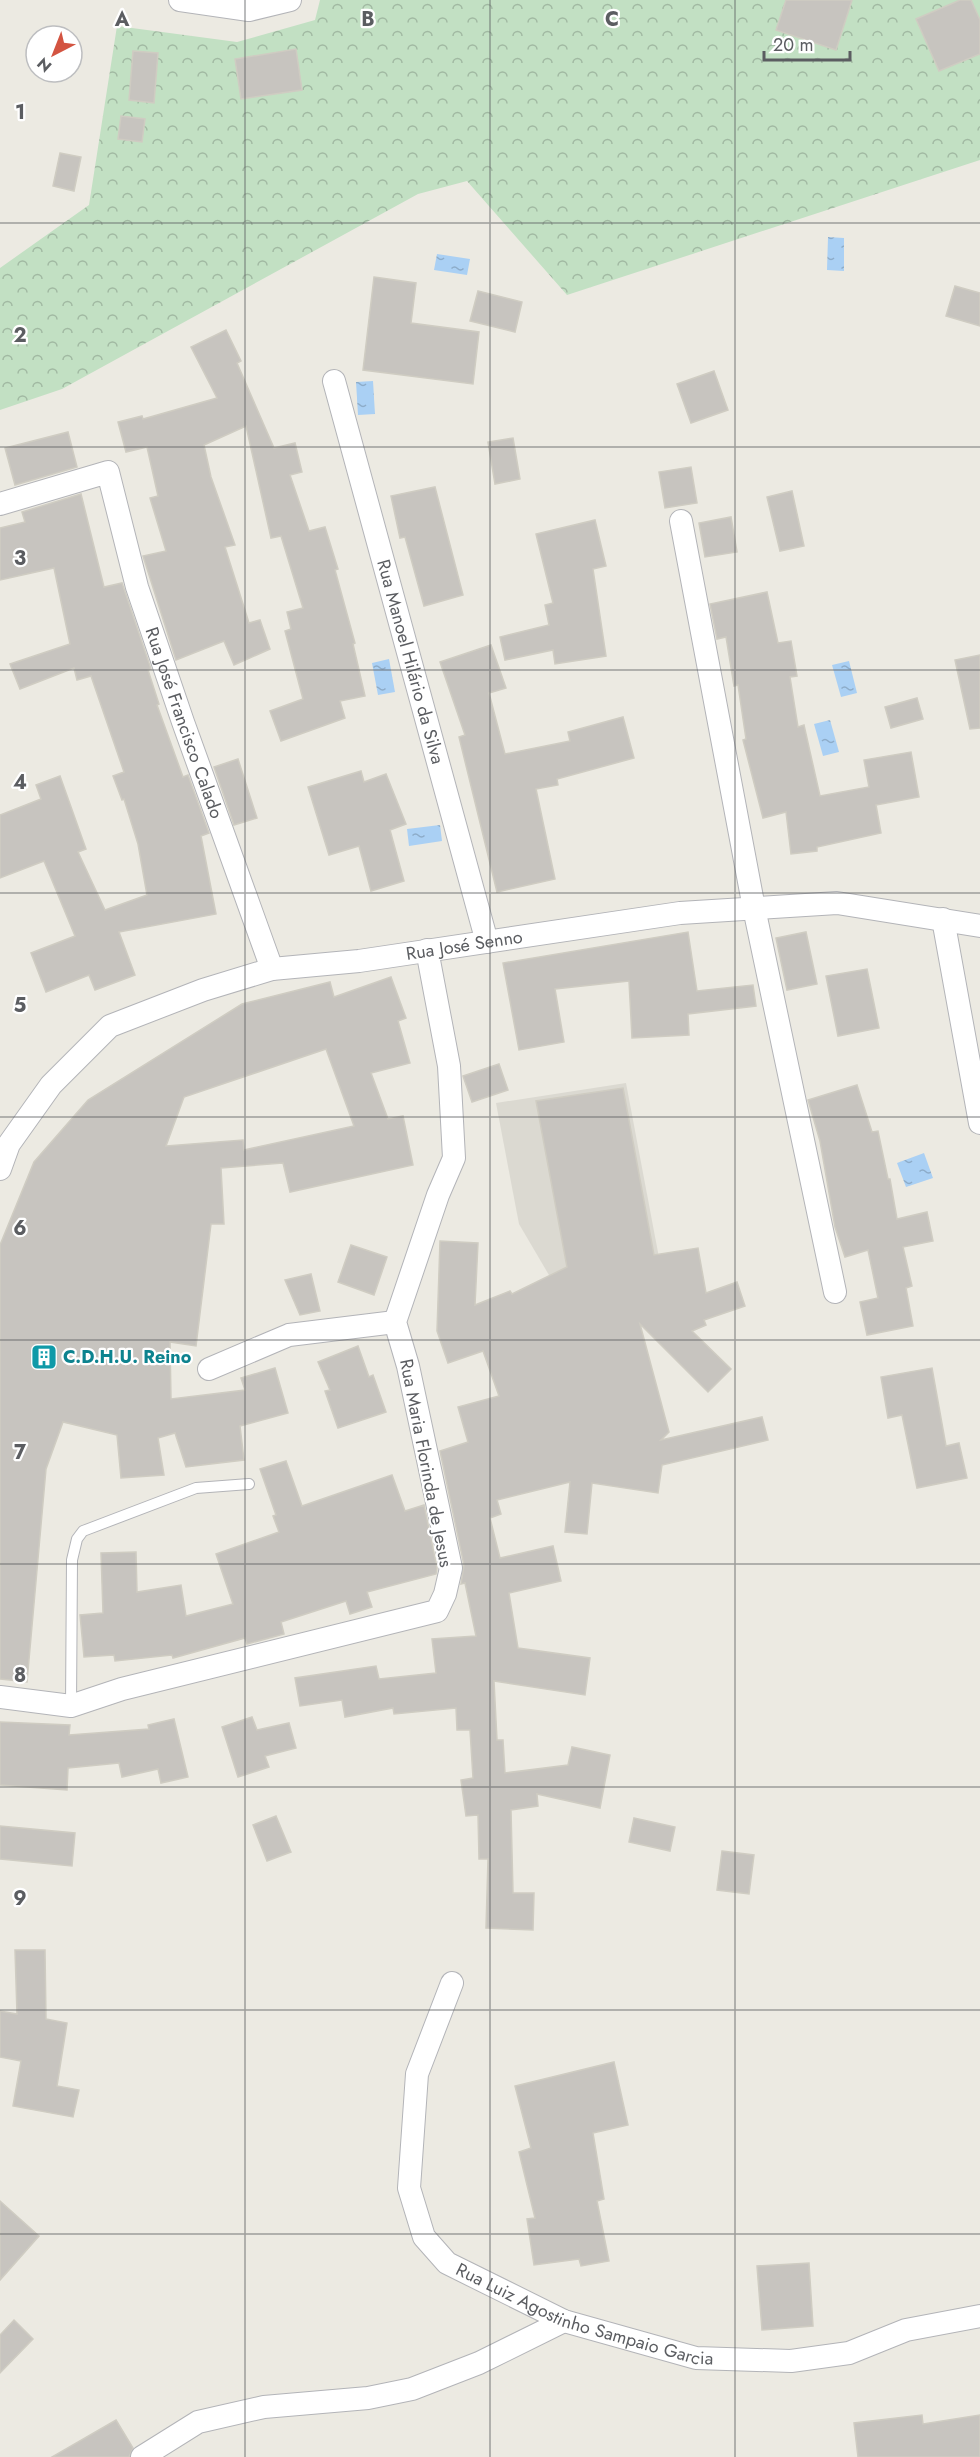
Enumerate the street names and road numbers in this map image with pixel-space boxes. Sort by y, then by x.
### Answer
street label: Rua Manoel Hilário da Silva [370,556,451,767]
street label: Rua José Francisco Calado [139,624,230,822]
street label: Rua José Senno [404,924,524,967]
street label: Rua Maria Florinda de Jesus [393,1357,459,1569]
street label: Rua Luiz Agostinho Sampaio Garcia [452,2256,714,2372]

